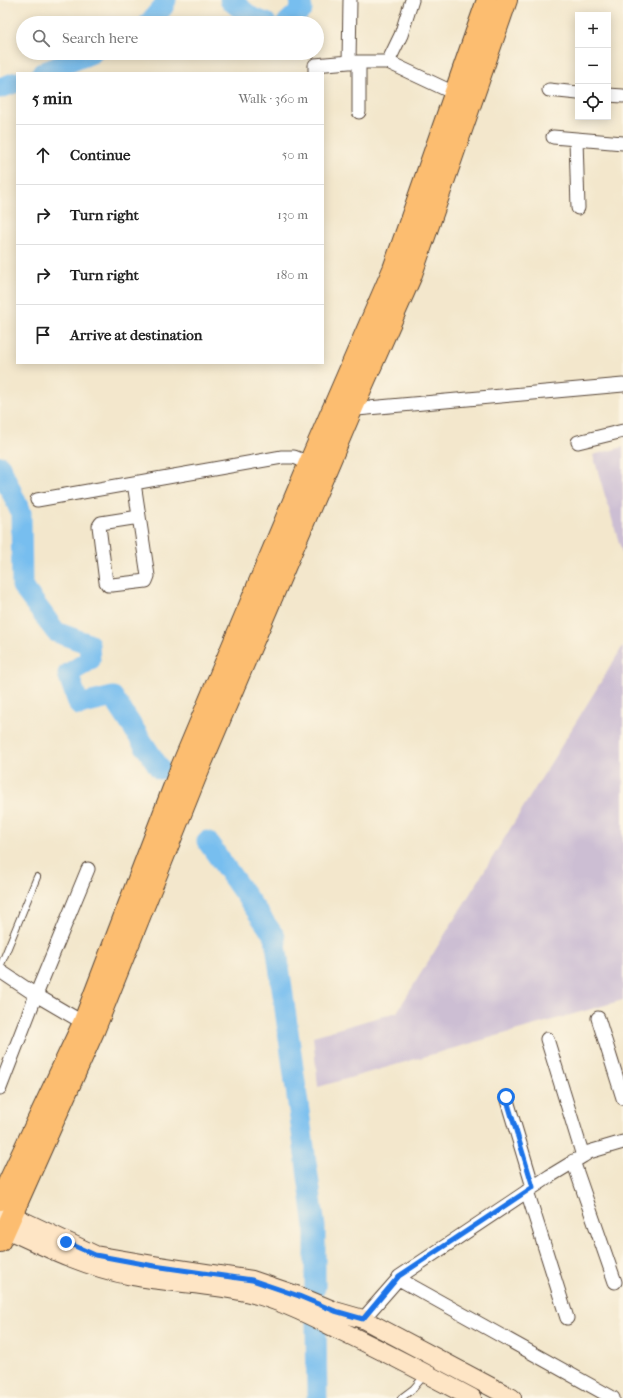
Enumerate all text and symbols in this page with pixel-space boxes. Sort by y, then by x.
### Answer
map controls [575,12,611,120]
button: + [575,12,611,48]
search box [16,16,324,60]
icon: search [30,27,52,49]
text: Search here [62,29,138,47]
button: − [575,48,611,84]
button: locate [575,84,611,120]
text: 5 min [32,88,72,108]
text: Walk · 360 m [238,91,308,106]
icon: ahead [32,144,54,166]
text: Continue [70,146,130,164]
text: 50 m [282,147,308,162]
icon: right [32,204,54,226]
text: Turn right [70,206,139,224]
text: 130 m [277,207,308,222]
icon: right [32,264,54,286]
text: Turn right [70,266,139,284]
text: 180 m [276,267,308,282]
icon: arrive [32,324,54,346]
text: Arrive at destination [70,326,202,344]
route start [497,1088,515,1106]
route end [57,1233,75,1251]

